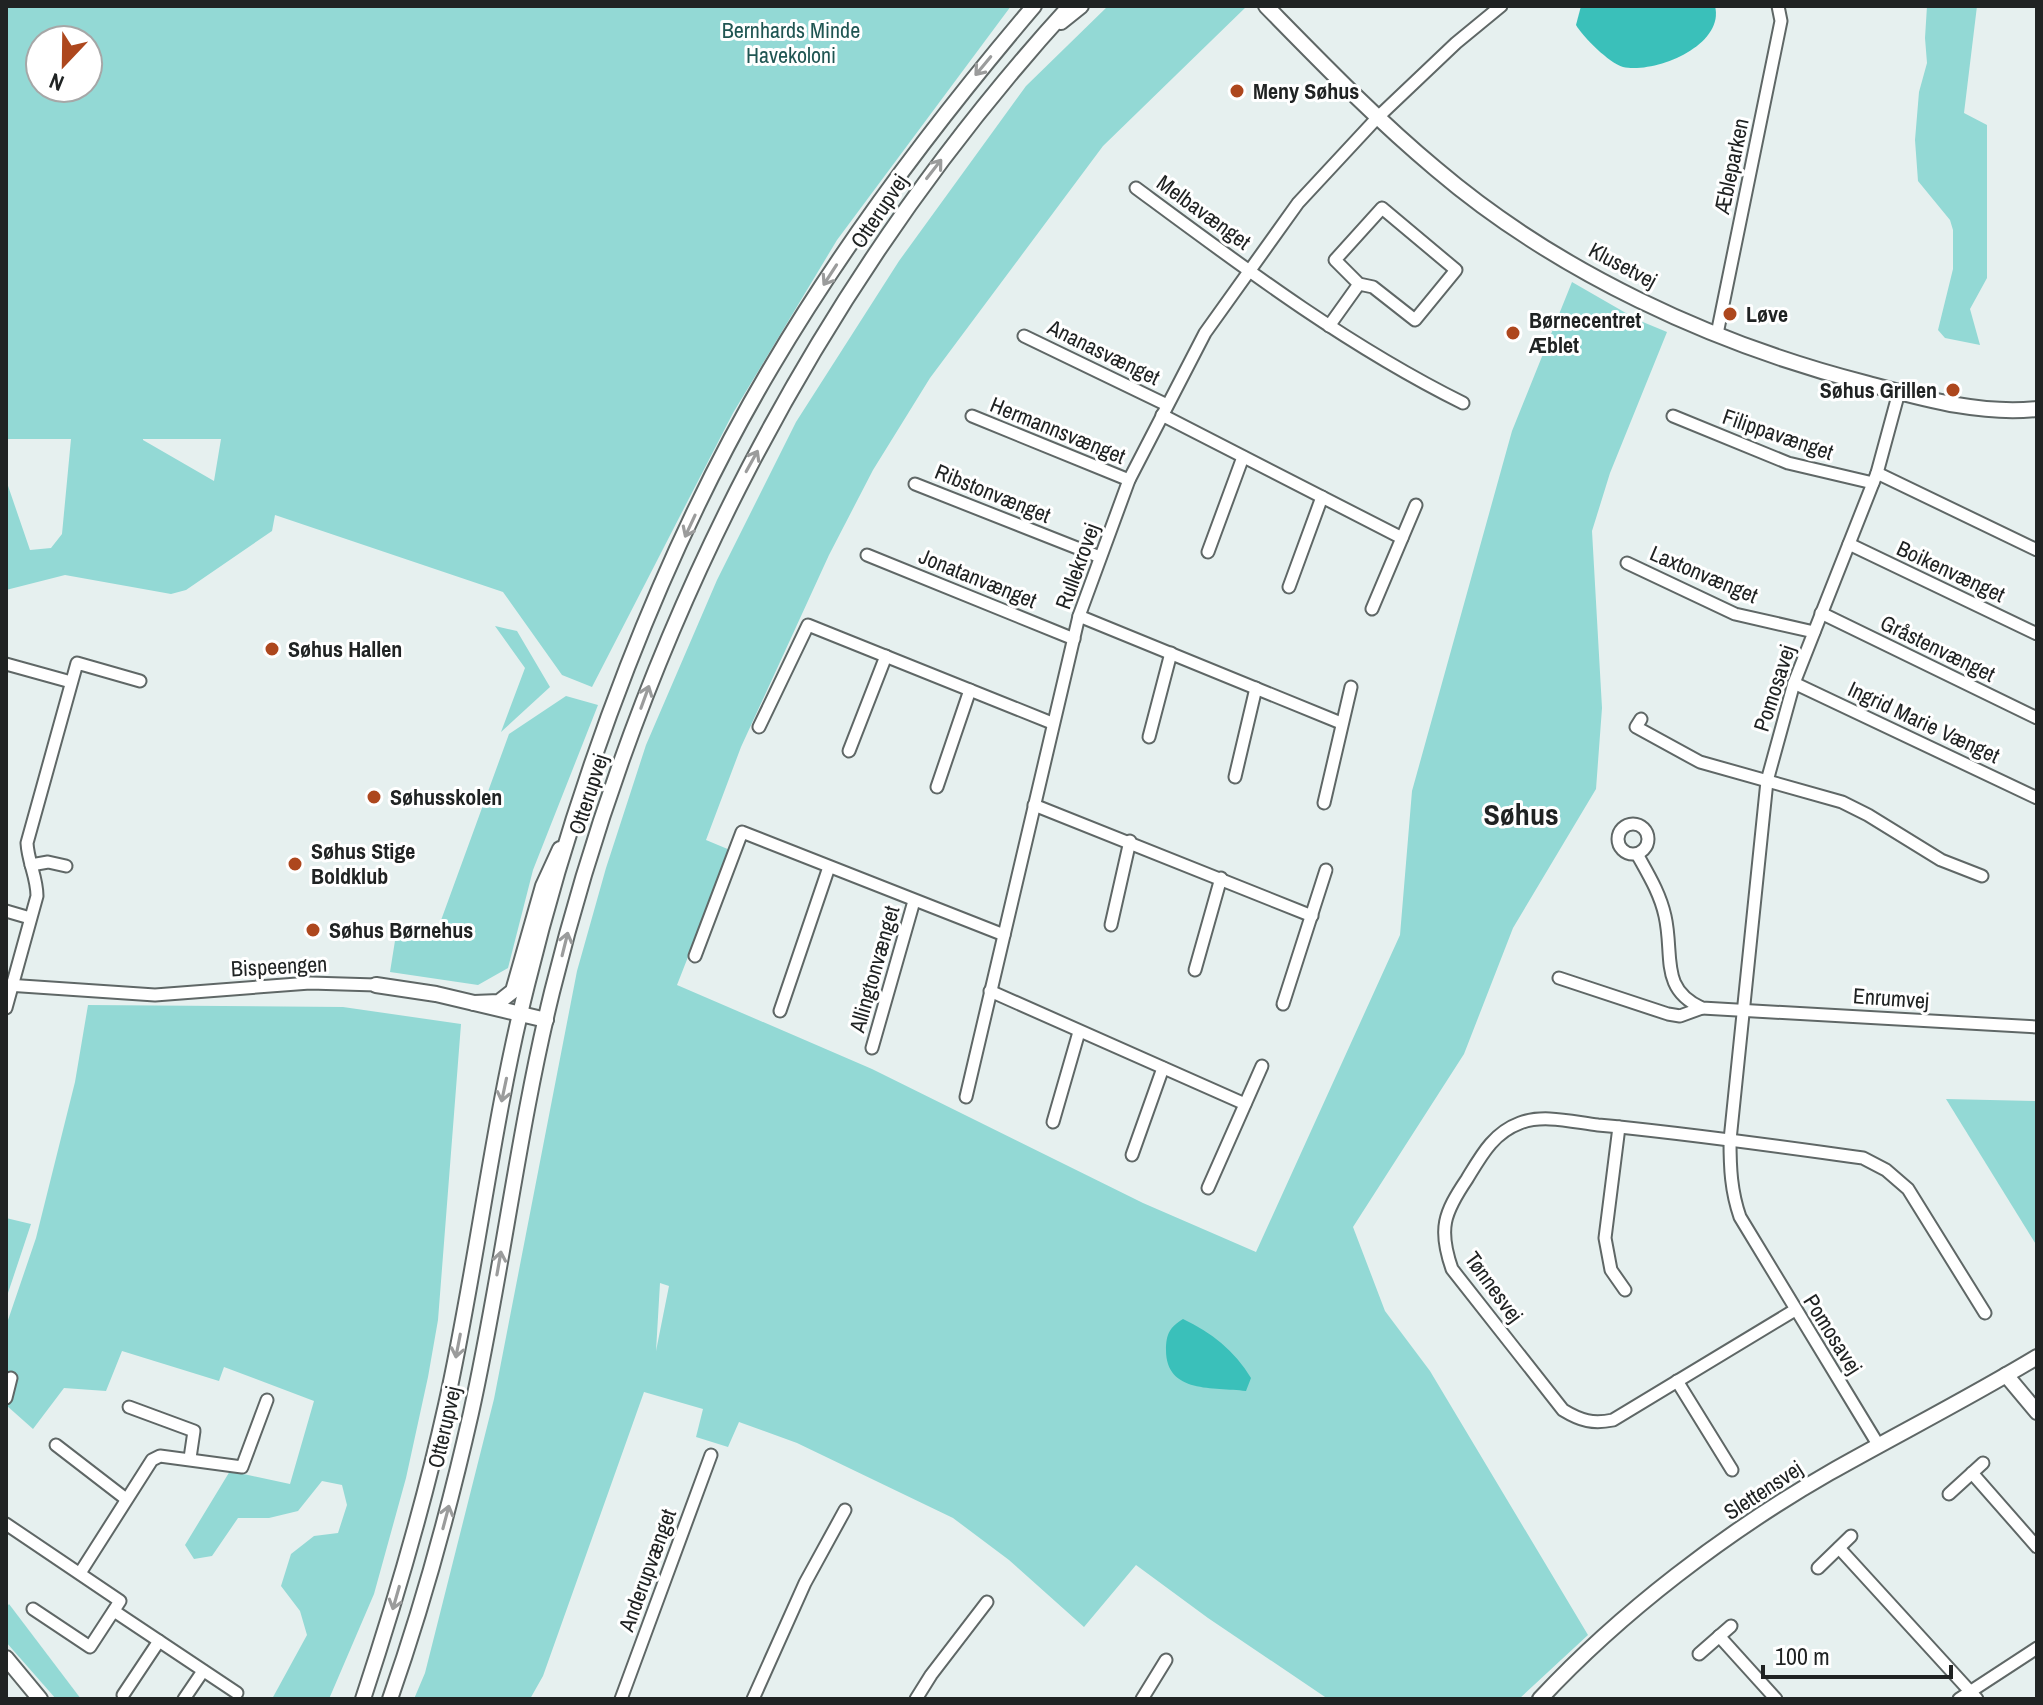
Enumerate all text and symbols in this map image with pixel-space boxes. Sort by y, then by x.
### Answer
park label: Bernhards Minde Havekoloni [722,15,860,70]
north arrow [24,24,104,104]
one-way arrow [974,55,992,75]
text: N [45,66,68,99]
place label: Meny Søhus [1253,76,1359,106]
marker: Meny Søhus [1228,82,1246,100]
street label: Æbleparken [1706,115,1756,218]
one-way arrow [926,159,943,180]
street label: Otterupvej [843,168,915,254]
street label: Melbavænget [1151,168,1257,256]
street label: Klusetvej [1584,235,1662,295]
one-way arrow [822,264,839,286]
place label: Løve [1746,299,1788,329]
place label: Børnecentret Æblet [1528,305,1641,360]
marker: Løve [1721,305,1739,323]
street label: Ananasvænget [1042,311,1165,392]
marker: Børnecentret Æblet [1504,324,1522,342]
place label: Søhus Grillen [1820,375,1937,405]
marker: Søhus Grillen [1944,381,1962,399]
street label: Hermannsvænget [986,389,1130,471]
street label: Filippavænget [1719,401,1837,467]
one-way arrow [744,450,760,473]
street label: Ribstonvænget [931,456,1055,530]
one-way arrow [681,514,696,538]
street label: Rullekrovej [1048,519,1106,613]
street label: Boikenvænget [1892,533,2010,609]
street label: Laxtonvænget [1646,538,1762,610]
street label: Jonatanvænget [915,541,1041,615]
street label: Gråstenvænget [1876,607,2000,689]
place label: Søhus Hallen [288,634,402,664]
marker: Søhus Hallen [263,640,281,658]
street label: Pomosavej [1746,641,1802,735]
street label: Ingrid Marie Vænget [1843,674,2005,770]
one-way arrow [639,685,653,710]
street label: Otterupvej [561,750,615,838]
place label: Søhusskolen [390,782,502,812]
marker: Søhusskolen [365,788,383,806]
district label: Søhus [1483,794,1559,834]
place label: Søhus Stige Boldklub [311,836,415,891]
marker: Søhus Stige Boldklub [286,855,304,873]
street label: Allingtonvænget [841,902,906,1037]
place label: Søhus Børnehus [329,915,473,945]
marker: Søhus Børnehus [304,921,322,939]
one-way arrow [558,932,573,958]
street label: Bispeengen [230,949,328,983]
street label: Enrumvej [1852,980,1930,1016]
one-way arrow [496,1076,511,1102]
street label: Tønnesvej [1458,1245,1530,1329]
one-way arrow [493,1251,508,1276]
street label: Pomosavej [1797,1288,1869,1380]
one-way arrow [450,1332,465,1358]
street label: Otterupvej [420,1383,468,1471]
street label: Slettensvej [1718,1453,1808,1527]
one-way arrow [439,1505,454,1531]
street label: Anderupvænget [611,1505,683,1636]
one-way arrow [388,1584,403,1610]
scale bar [1763,1629,1951,1679]
text: 100 m [1775,1640,1830,1672]

